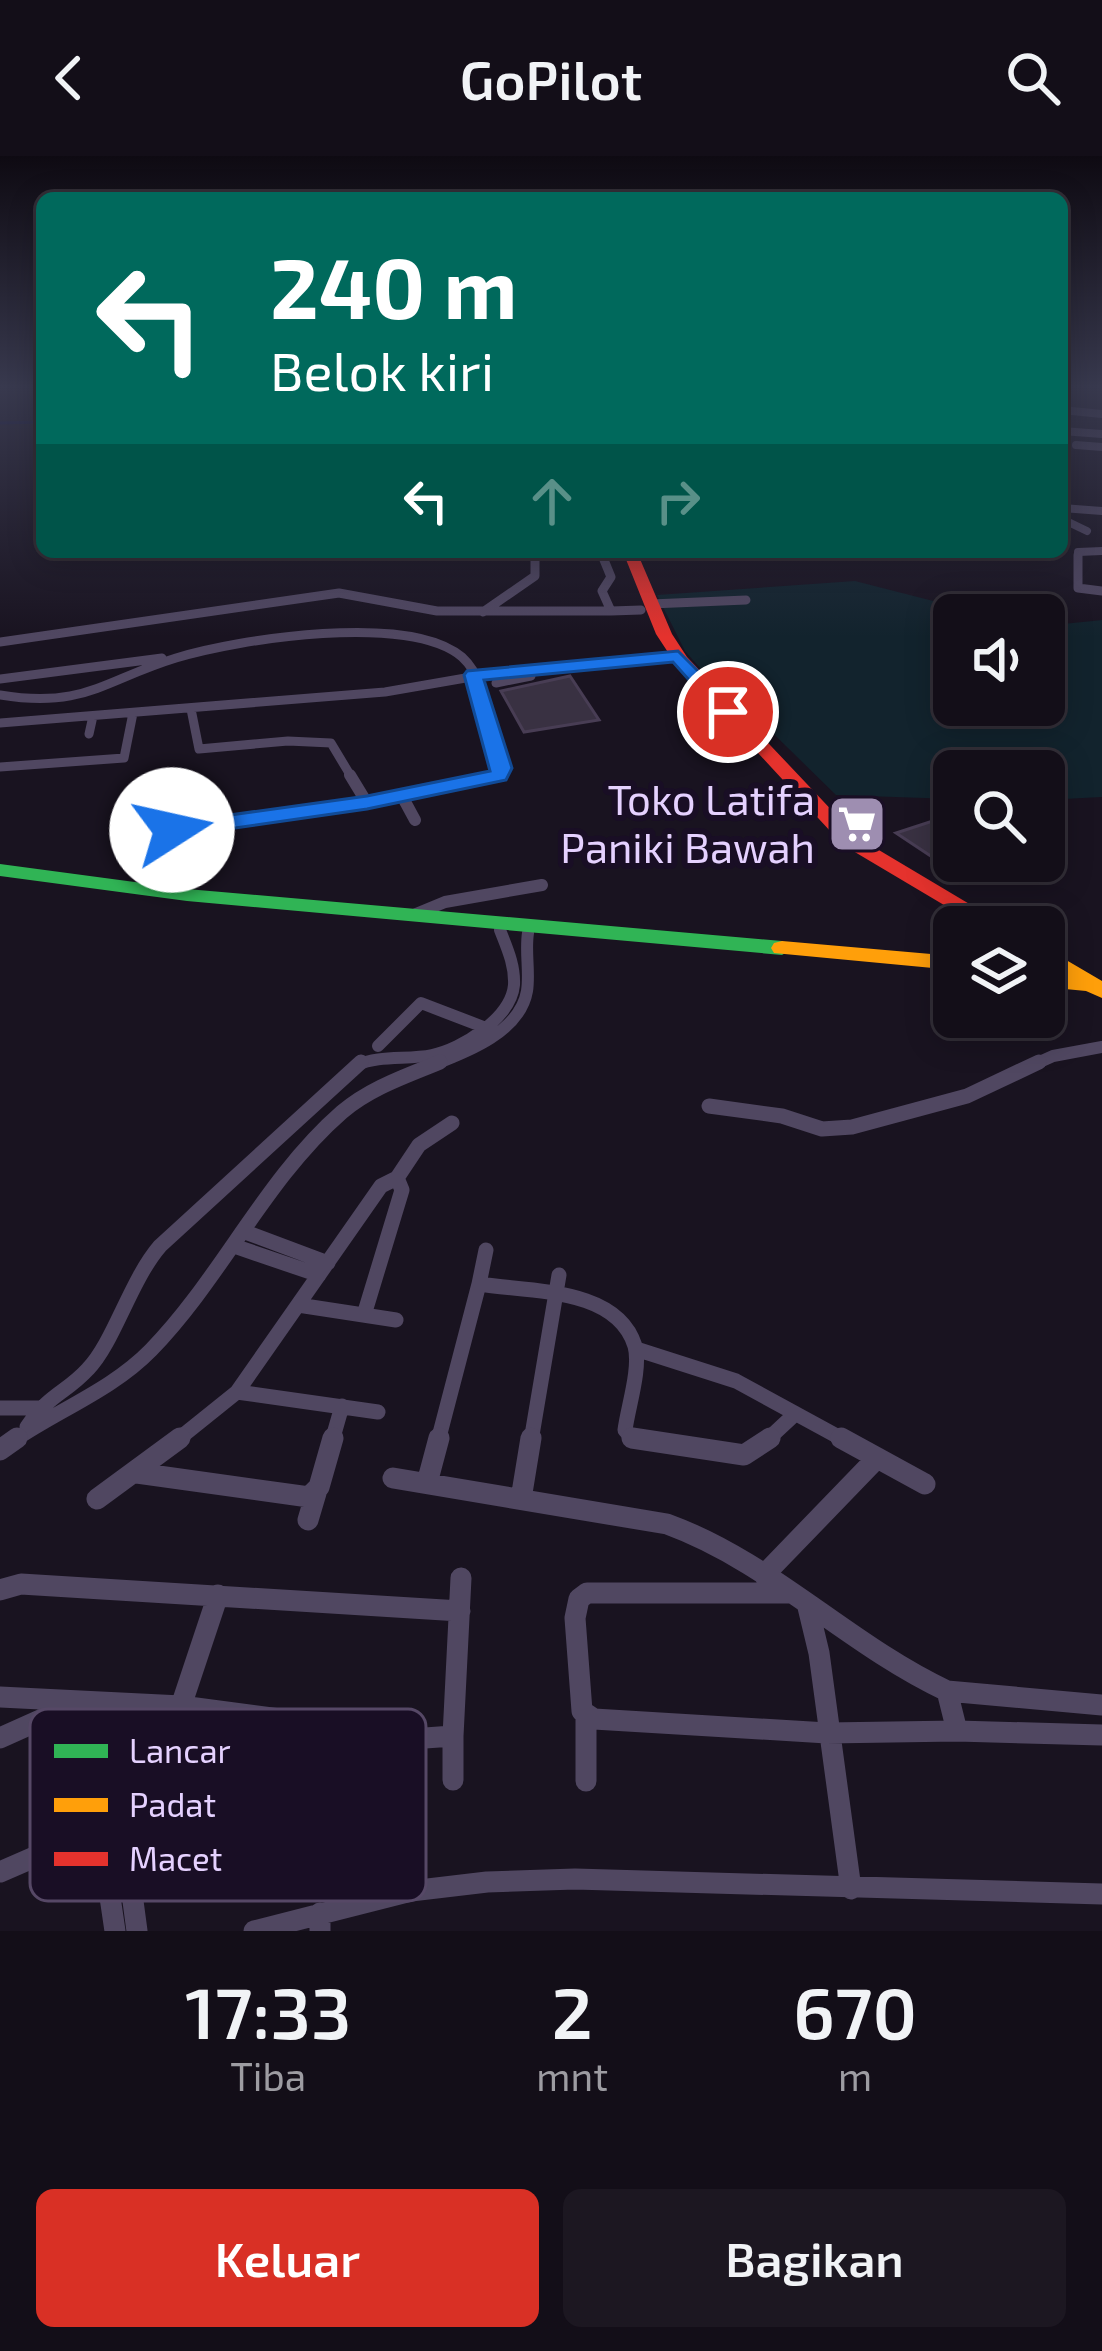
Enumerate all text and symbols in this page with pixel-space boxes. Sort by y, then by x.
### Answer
icon: back [36,45,102,111]
icon: search [1000,45,1066,111]
text: GoPilot [460,46,642,111]
text: 240 m [270,235,517,336]
icon: left [72,240,228,396]
text: Belok kiri [270,337,494,402]
icon: left [393,468,459,534]
icon: ahead [519,468,585,534]
icon: right [645,468,711,534]
map controls [933,594,1065,1038]
button: sound [933,594,1065,726]
pin [677,661,779,763]
icon: arrive [695,679,761,745]
button: search [933,750,1065,882]
position arrow [109,767,235,893]
place label: Toko Latifa Paniki Bawah [560,773,815,871]
supermarket icon: Toko Latifa Paniki Bawah [826,793,888,855]
button: layers [933,906,1065,1038]
legend [30,1709,426,1901]
text: Lancar [129,1730,231,1770]
text: Padat [129,1784,216,1824]
text: Macet [129,1838,222,1878]
text: 17:33 [185,1967,351,2053]
text: 2 [552,1967,593,2053]
text: 670 [793,1967,917,2053]
text: Tiba [230,2052,306,2099]
text: mnt [536,2052,608,2099]
text: m [838,2052,872,2099]
button: Keluar [36,2189,539,2327]
button: Bagikan [563,2189,1066,2327]

